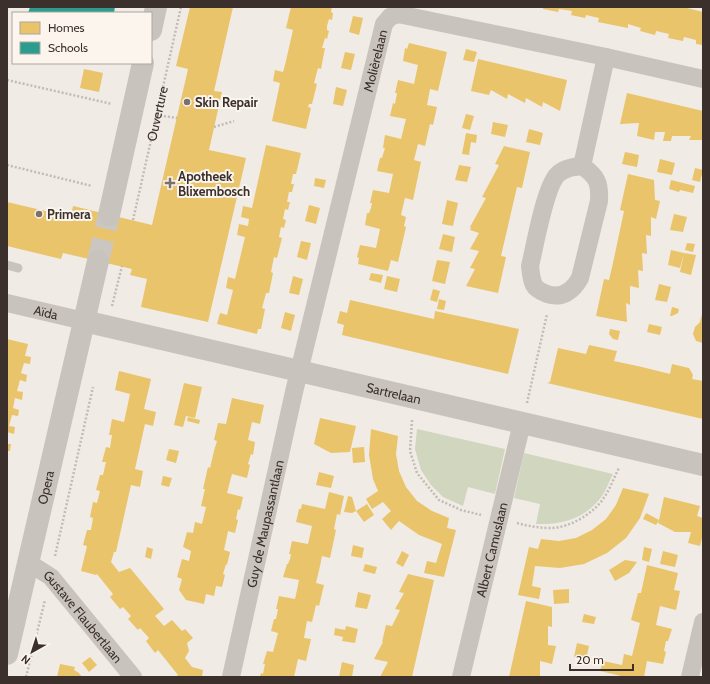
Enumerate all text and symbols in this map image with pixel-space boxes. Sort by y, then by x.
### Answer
legend [12,12,152,64]
text: Homes [48,20,85,35]
street label: Molièrelaan [360,28,390,93]
text: Schools [48,40,88,55]
street label: Ouverture [143,84,171,143]
place label: Skin Repair [195,94,259,110]
marker: Skin Repair [182,97,192,107]
place label: Apotheek Blixembosch [178,168,250,199]
marker: Apotheek Blixembosch [165,178,175,188]
place label: Primera [47,206,91,222]
marker: Primera [34,209,44,219]
street label: Aïda [32,302,60,323]
street label: Sartrelaan [365,379,423,407]
street label: Guy de Maupassantlaan [243,458,287,589]
street label: Opera [34,468,57,506]
street label: Albert Camuslaan [472,501,511,599]
street label: Gustave Flaubertlaan [41,567,126,666]
north arrow [12,632,52,672]
scale bar [570,646,633,672]
text: N [18,652,33,668]
text: 20 m [576,652,604,667]

